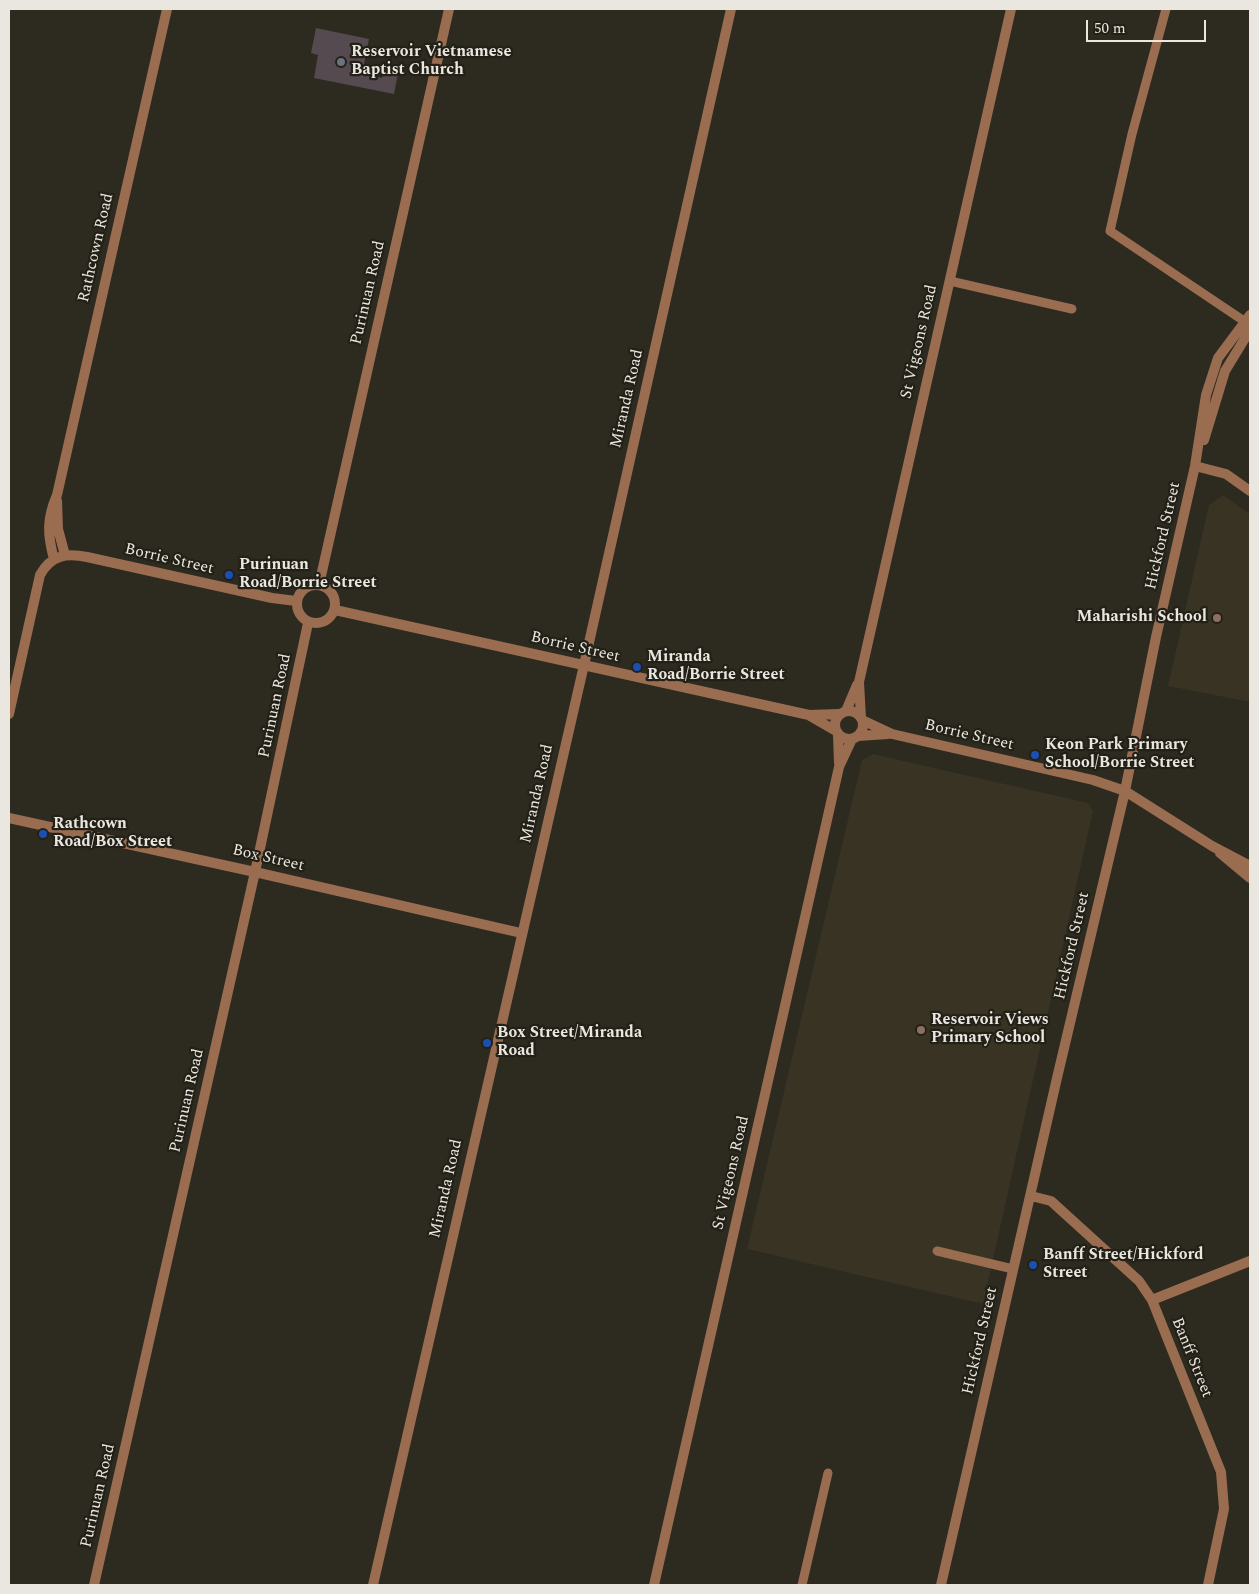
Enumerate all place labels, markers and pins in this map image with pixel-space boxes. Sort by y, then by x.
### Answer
place label: Reservoir Vietnamese Baptist Church [351,43,512,81]
marker: Reservoir Vietnamese Baptist Church [335,56,347,68]
place label: Purinuan Road/Borrie Street [239,556,377,594]
marker: Purinuan Road/Borrie Street [223,569,235,581]
place label: Maharishi School [1077,608,1207,628]
marker: Maharishi School [1211,612,1223,624]
place label: Miranda Road/Borrie Street [647,648,785,686]
marker: Miranda Road/Borrie Street [631,661,643,673]
place label: Keon Park Primary School/Borrie Street [1045,736,1195,774]
marker: Keon Park Primary School/Borrie Street [1029,749,1041,761]
place label: Rathcown Road/Box Street [53,815,172,853]
marker: Rathcown Road/Box Street [37,828,49,840]
place label: Reservoir Views Primary School [931,1011,1049,1049]
place label: Box Street/Miranda Road [497,1024,642,1062]
marker: Reservoir Views Primary School [915,1024,927,1036]
marker: Box Street/Miranda Road [481,1037,493,1049]
place label: Banff Street/Hickford Street [1043,1246,1204,1284]
marker: Banff Street/Hickford Street [1027,1259,1039,1271]

